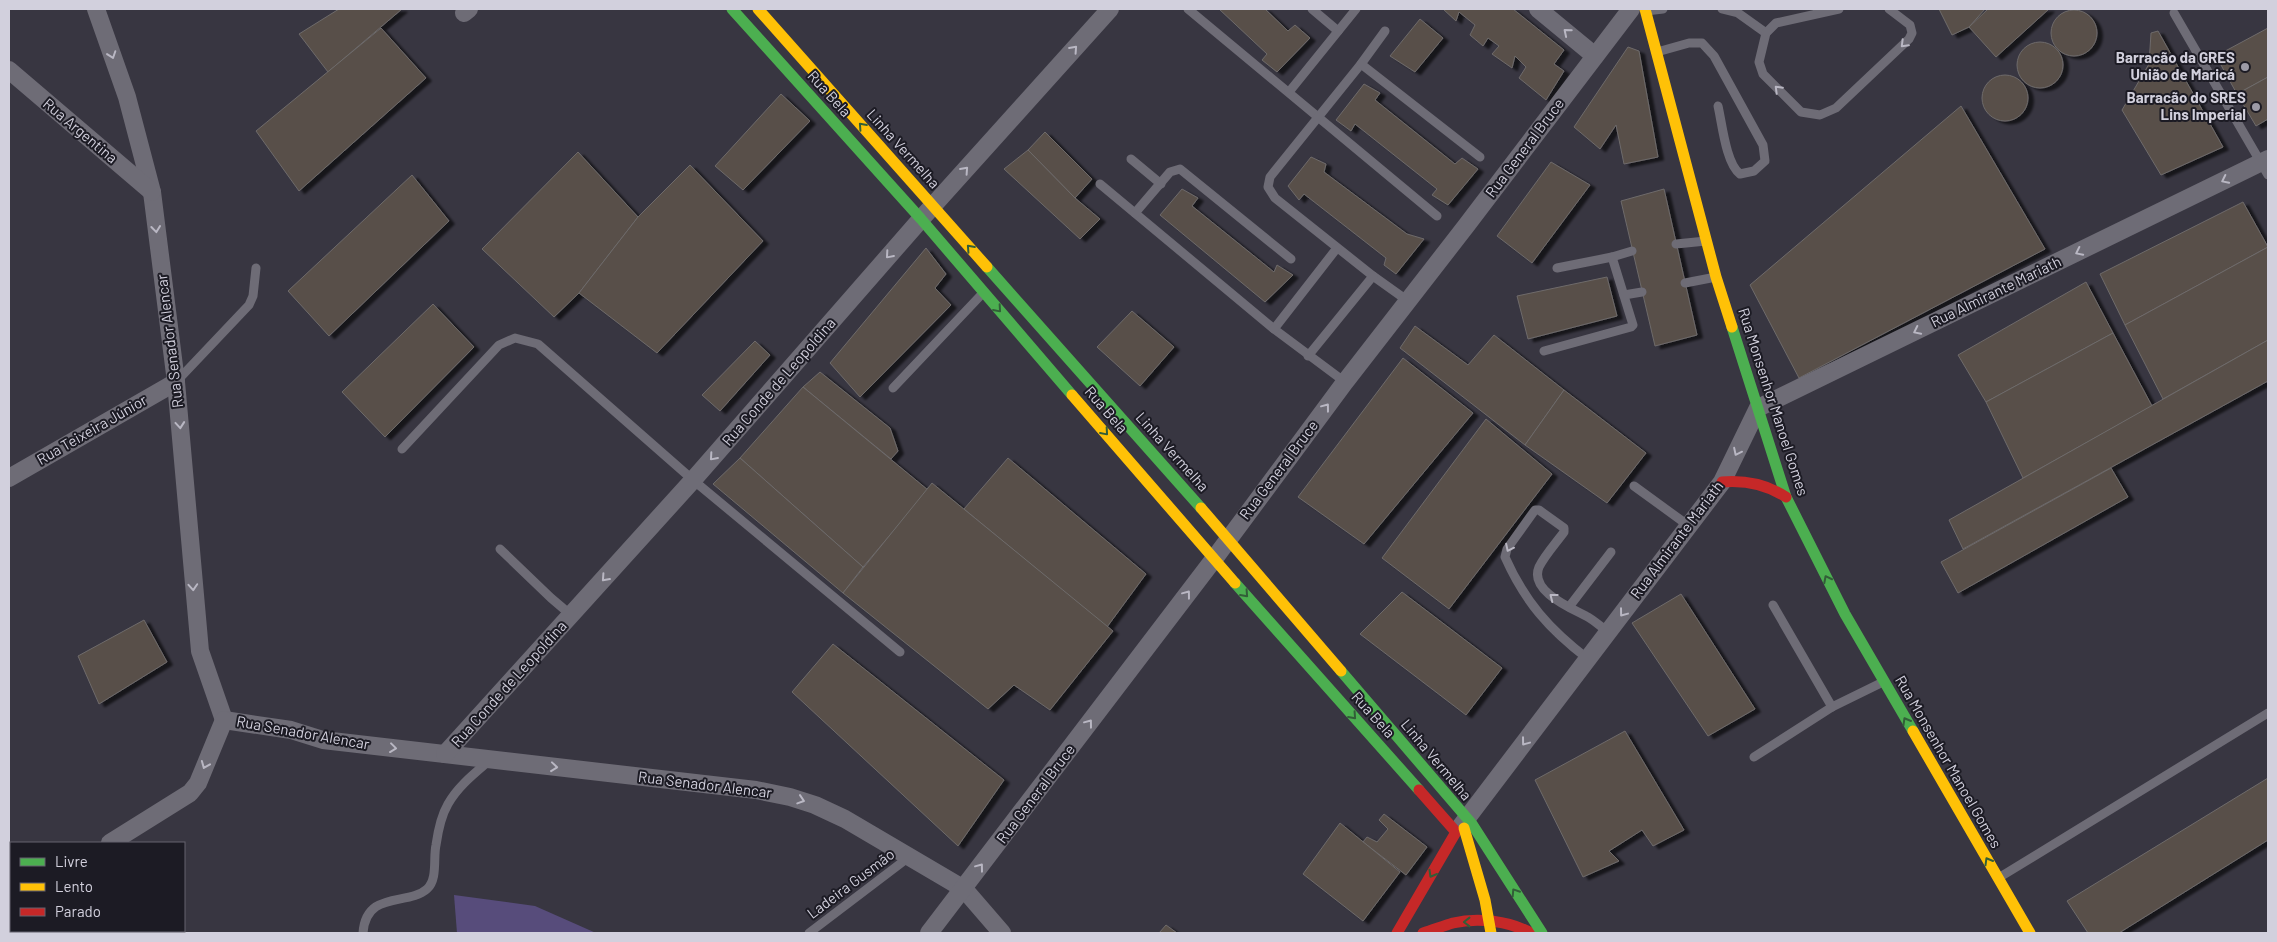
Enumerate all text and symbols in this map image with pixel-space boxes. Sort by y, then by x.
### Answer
one-way arrow [1564,30,1573,38]
one-way arrow [1900,38,1909,47]
one-way arrow [1068,45,1077,54]
place label: Barracão da GRES União de Maricá [2116,48,2235,83]
one-way arrow [106,50,116,59]
marker: Barracão da GRES União de Maricá [2239,61,2251,73]
street label: Rua Bela [804,66,855,120]
one-way arrow [1775,86,1784,95]
place label: Barracão do SRES Lins Imperial [2127,88,2246,123]
street label: Rua Argentina [40,94,121,167]
street label: Rua General Bruce [1481,94,1567,200]
marker: Barracão do SRES Lins Imperial [2250,101,2262,113]
street label: Linha Vermelha [864,105,944,192]
one-way arrow [859,123,868,132]
one-way arrow [959,166,968,175]
one-way arrow [2221,174,2230,184]
one-way arrow [151,224,161,233]
one-way arrow [967,244,976,253]
one-way arrow [2075,245,2084,255]
one-way arrow [886,250,895,259]
street label: Rua Almirante Mariath [1927,252,2064,331]
street label: Rua Senador Alencar [152,273,186,409]
one-way arrow [993,303,1002,312]
street label: Rua Monsenhor Manoel Gomes [1735,305,1813,498]
street label: Rua Conde de Leopoldina [718,314,839,449]
one-way arrow [1913,324,1922,335]
street label: Rua Bela [1081,382,1132,437]
street label: Rua Teixeira Júnior [33,390,150,468]
one-way arrow [1320,403,1329,413]
street label: Linha Vermelha [1133,408,1213,495]
street label: Rua General Bruce [1235,416,1321,522]
one-way arrow [174,421,185,429]
one-way arrow [1099,426,1108,435]
one-way arrow [1733,447,1743,456]
one-way arrow [710,452,719,461]
street label: Rua Almirante Mariath [1626,477,1726,602]
one-way arrow [1505,543,1515,552]
one-way arrow [601,573,610,582]
one-way arrow [1823,575,1833,584]
one-way arrow [187,583,198,591]
one-way arrow [1240,588,1248,597]
one-way arrow [1182,591,1190,600]
one-way arrow [1550,594,1559,602]
one-way arrow [1621,607,1629,616]
street label: Rua Conde de Leopoldina [447,616,570,750]
street label: Rua Monsenhor Manoel Gomes [1892,672,2006,851]
street label: Rua Bela [1348,687,1399,741]
one-way arrow [1347,710,1356,719]
street label: Rua Senador Alencar [235,711,372,753]
street label: Linha Vermelha [1398,715,1476,804]
one-way arrow [1903,717,1913,726]
one-way arrow [1083,719,1092,729]
one-way arrow [1522,736,1531,746]
street label: Rua General Bruce [992,740,1078,846]
one-way arrow [389,742,397,753]
one-way arrow [201,760,212,769]
one-way arrow [550,761,558,772]
street label: Rua Senador Alencar [637,767,774,801]
one-way arrow [797,795,805,805]
legend [10,842,185,932]
street label: Ladeira Gusmão [803,844,898,922]
text: Livre [55,852,88,870]
one-way arrow [1984,858,1994,867]
one-way arrow [975,864,983,873]
one-way arrow [1428,868,1438,877]
text: Lento [55,877,93,895]
one-way arrow [1512,889,1522,898]
text: Parado [55,902,101,920]
one-way arrow [1463,917,1470,927]

